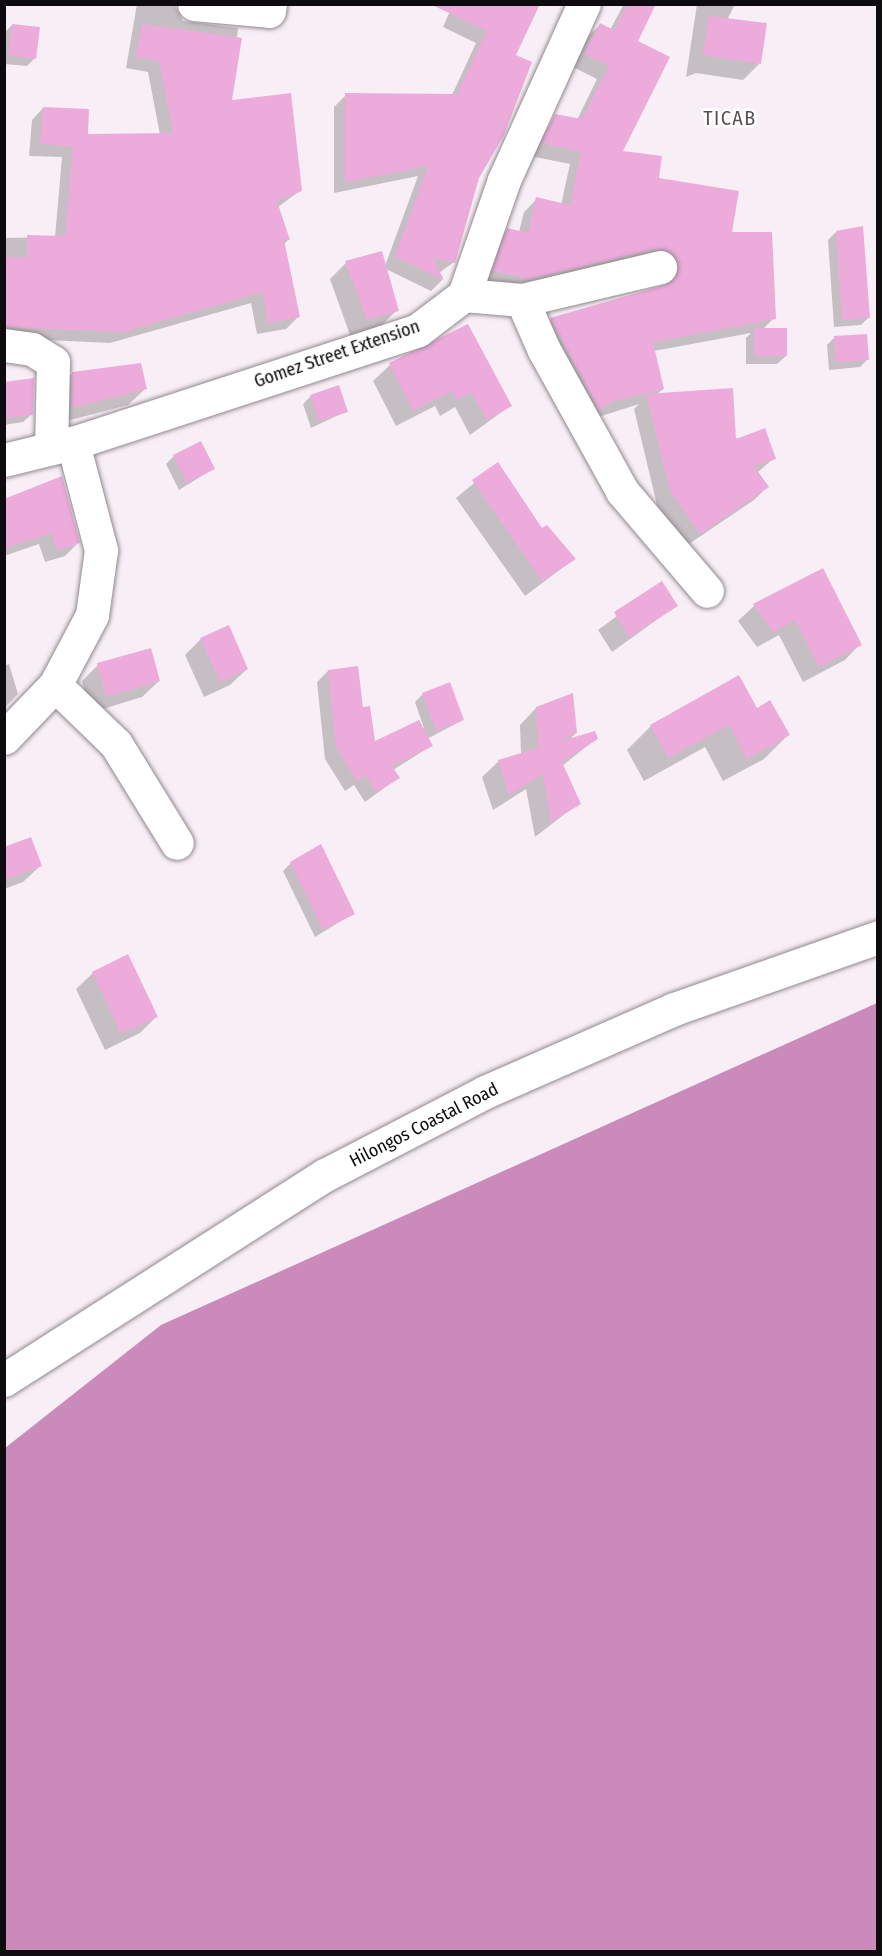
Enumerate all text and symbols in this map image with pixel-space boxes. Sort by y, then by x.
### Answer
district label: TICAB [703,106,757,130]
street label: Gomez Street Extension [251,316,423,392]
street label: Hilongos Coastal Road [346,1078,502,1172]

